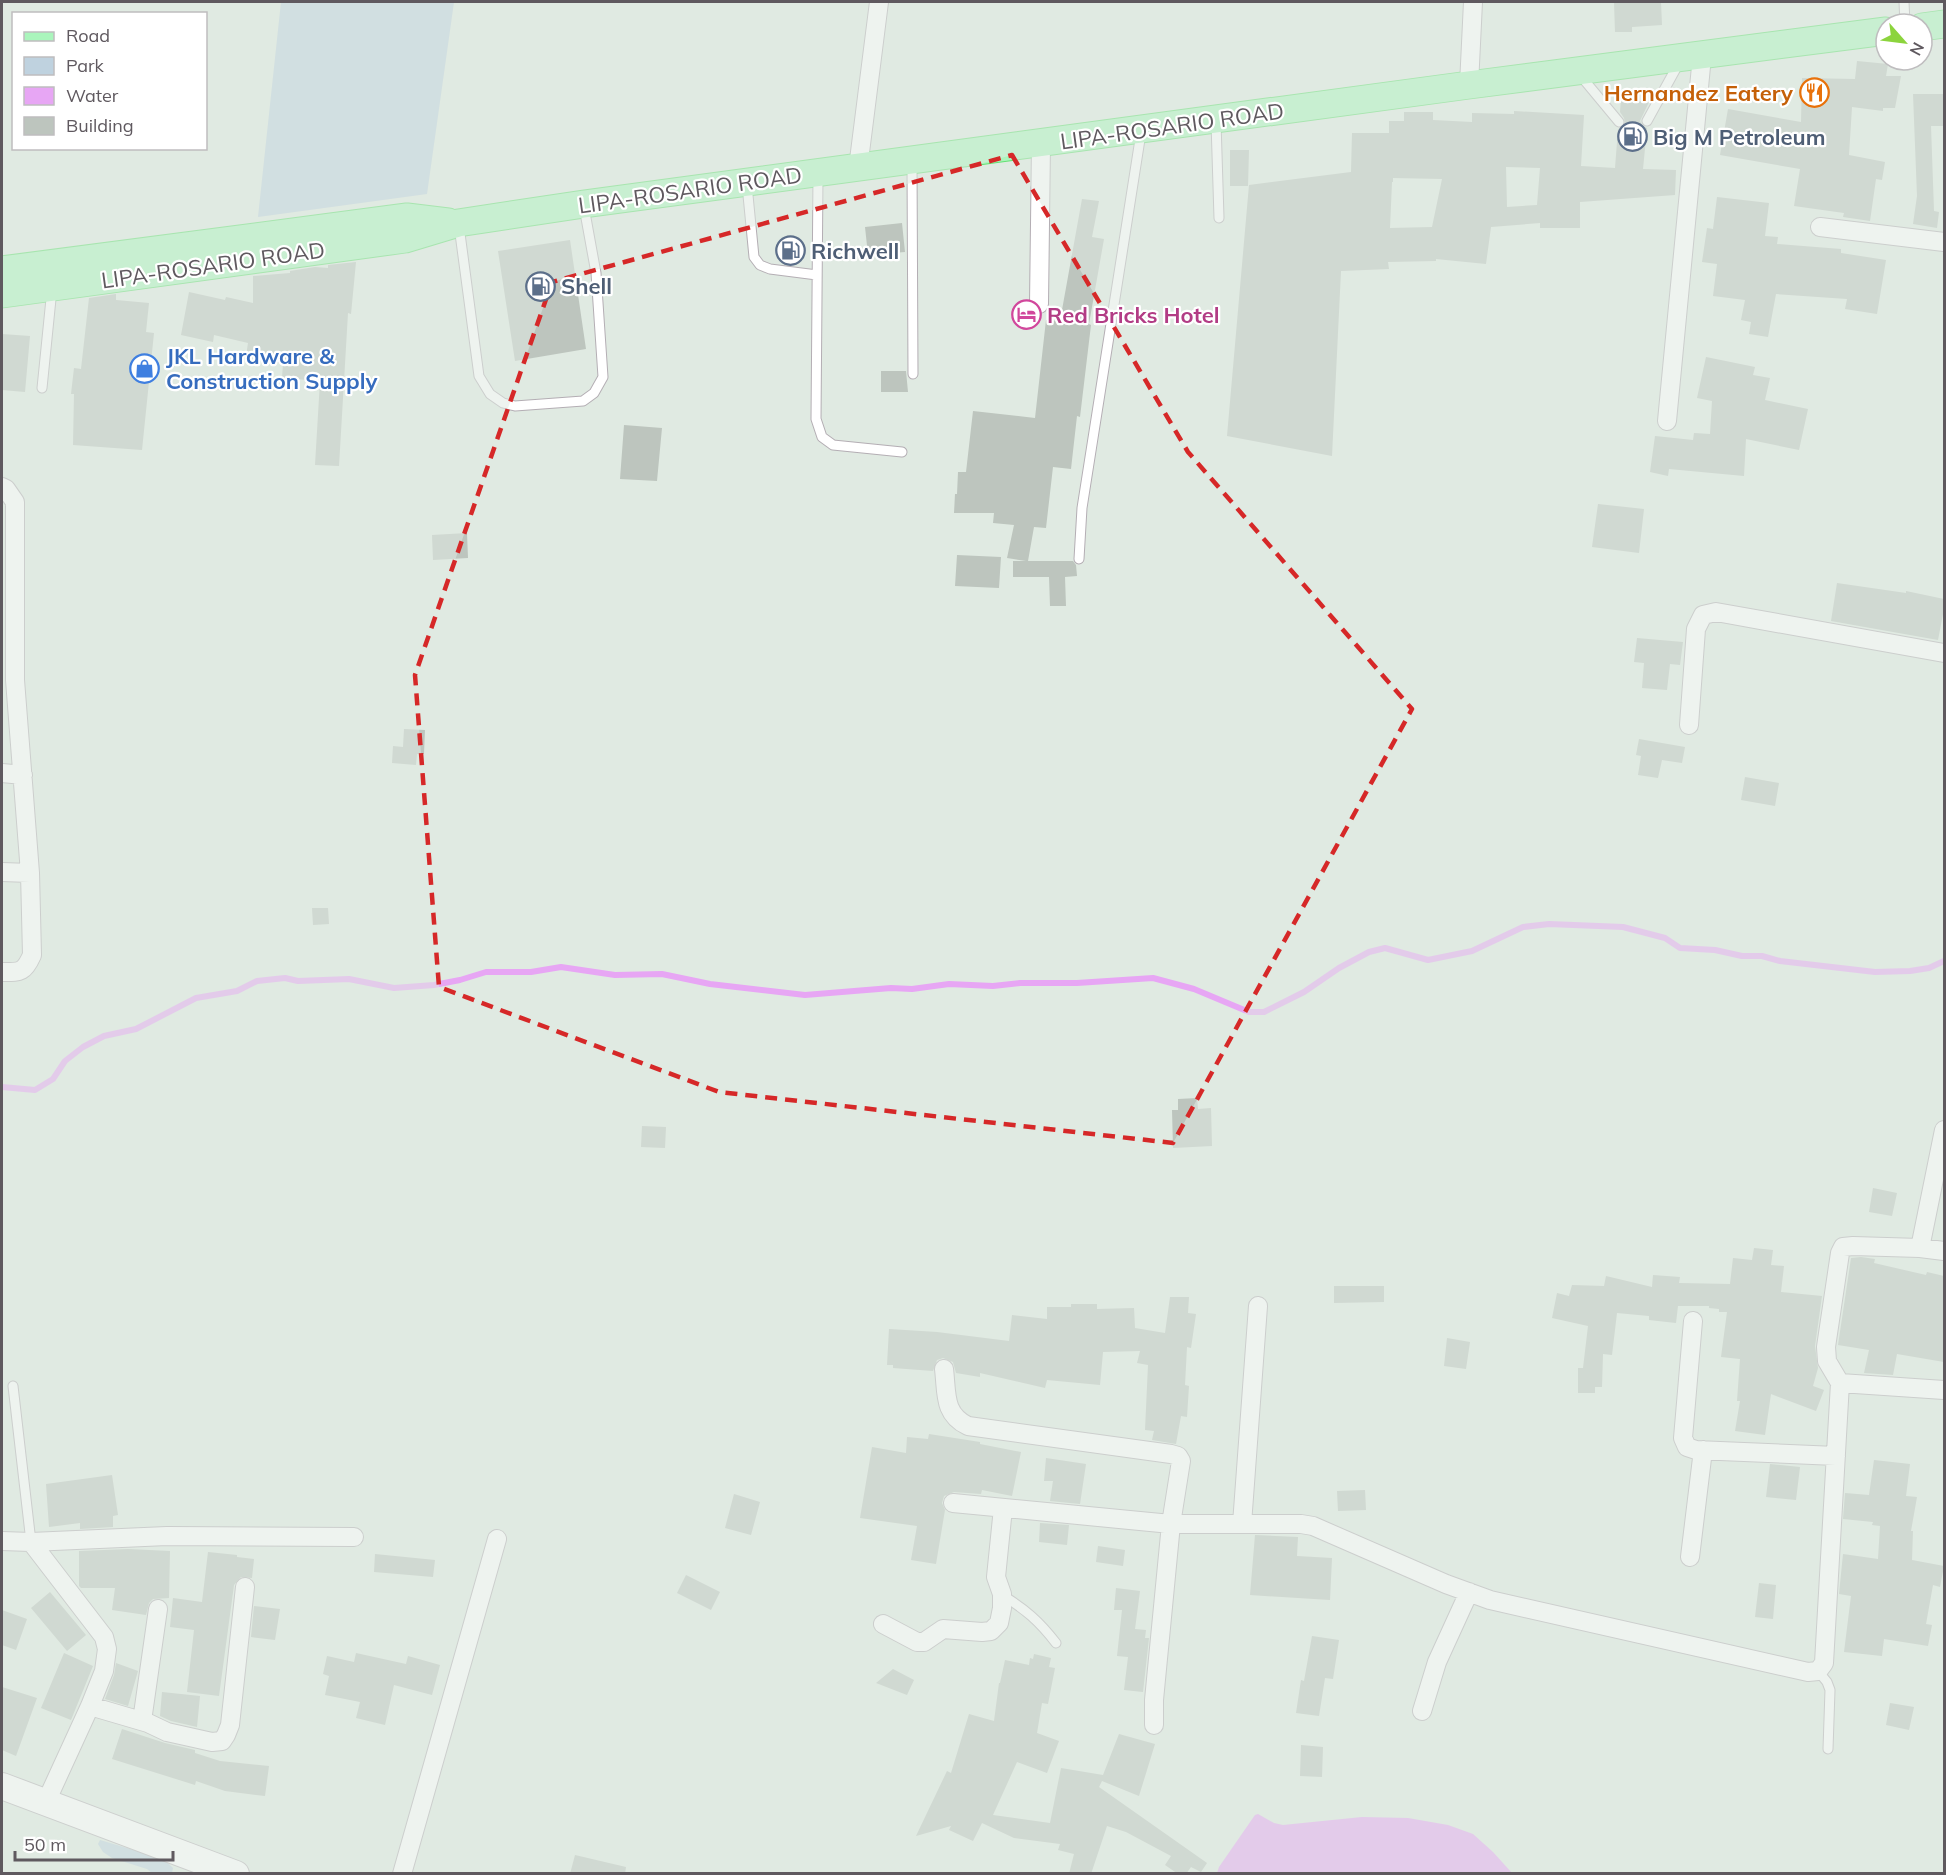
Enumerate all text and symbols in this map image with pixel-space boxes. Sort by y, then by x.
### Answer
legend [12,12,207,150]
north arrow [1874,12,1934,72]
text: Road [66,24,110,47]
text: N [1906,39,1929,59]
text: Park [66,54,105,77]
restaurant icon: Hernandez Eatery [1798,77,1830,109]
place label: Hernandez Eatery [1604,79,1793,107]
text: Water [66,84,119,107]
street label: LIPA-ROSARIO ROAD [1058,96,1286,156]
text: Building [66,114,134,137]
fuel station icon: Big M Petroleum [1616,121,1648,153]
place label: Big M Petroleum [1653,123,1825,151]
street label: LIPA-ROSARIO ROAD [576,160,804,220]
street label: LIPA-ROSARIO ROAD [99,235,327,295]
fuel station icon: Richwell [774,235,806,267]
place label: Richwell [811,237,899,265]
fuel station icon: Shell [524,270,556,302]
place label: Shell [561,272,612,300]
hotel icon: Red Bricks Hotel [1010,299,1042,331]
place label: Red Bricks Hotel [1047,301,1220,329]
place label: JKL Hardware & Construction Supply [166,342,377,395]
shop icon: JKL Hardware & Construction Supply [129,353,161,385]
scale bar [15,1824,172,1862]
text: 50 m [24,1833,66,1856]

